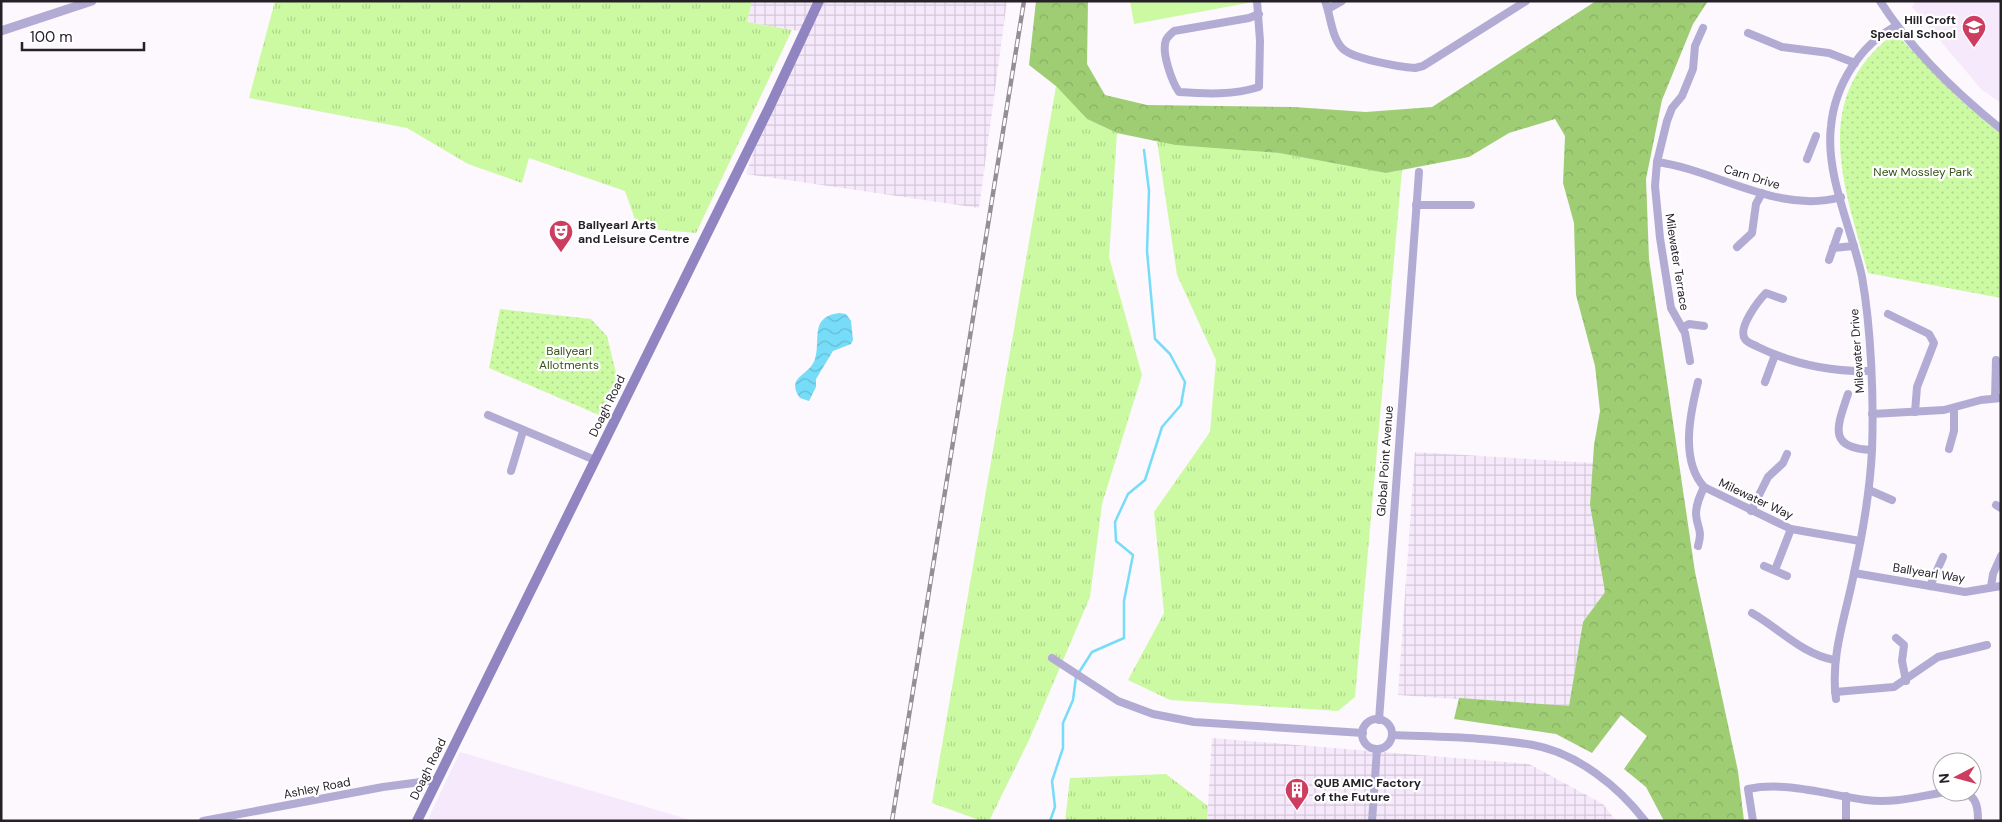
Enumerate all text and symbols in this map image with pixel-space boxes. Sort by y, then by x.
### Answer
place label: Hill Croft Special School [1870,12,1956,42]
school or university icon: Hill Croft Special School [1961,14,1987,48]
scale bar [22,20,145,52]
text: 100 m [30,27,73,47]
street label: Carn Drive [1722,161,1782,193]
park label: New Mossley Park [1873,164,1973,180]
street label: Milewater Terrace [1661,212,1693,312]
place label: Ballyearl Arts and Leisure Centre [578,217,689,247]
theatre icon: Ballyearl Arts and Leisure Centre [548,219,574,253]
street label: Milewater Drive [1846,308,1868,394]
park label: Ballyearl Allotments [539,343,599,373]
street label: Doagh Road [585,373,629,439]
street label: Global Point Avenue [1373,405,1397,517]
street label: Milewater Way [1716,475,1796,523]
street label: Ballyearl Way [1892,559,1967,587]
street label: Doagh Road [406,736,450,802]
north arrow [1932,752,1982,802]
text: N [1935,772,1954,784]
street label: Ashley Road [282,774,352,802]
place label: QUB AMIC Factory of the Future [1314,775,1422,805]
building icon: QUB AMIC Factory of the Future [1284,777,1310,811]

